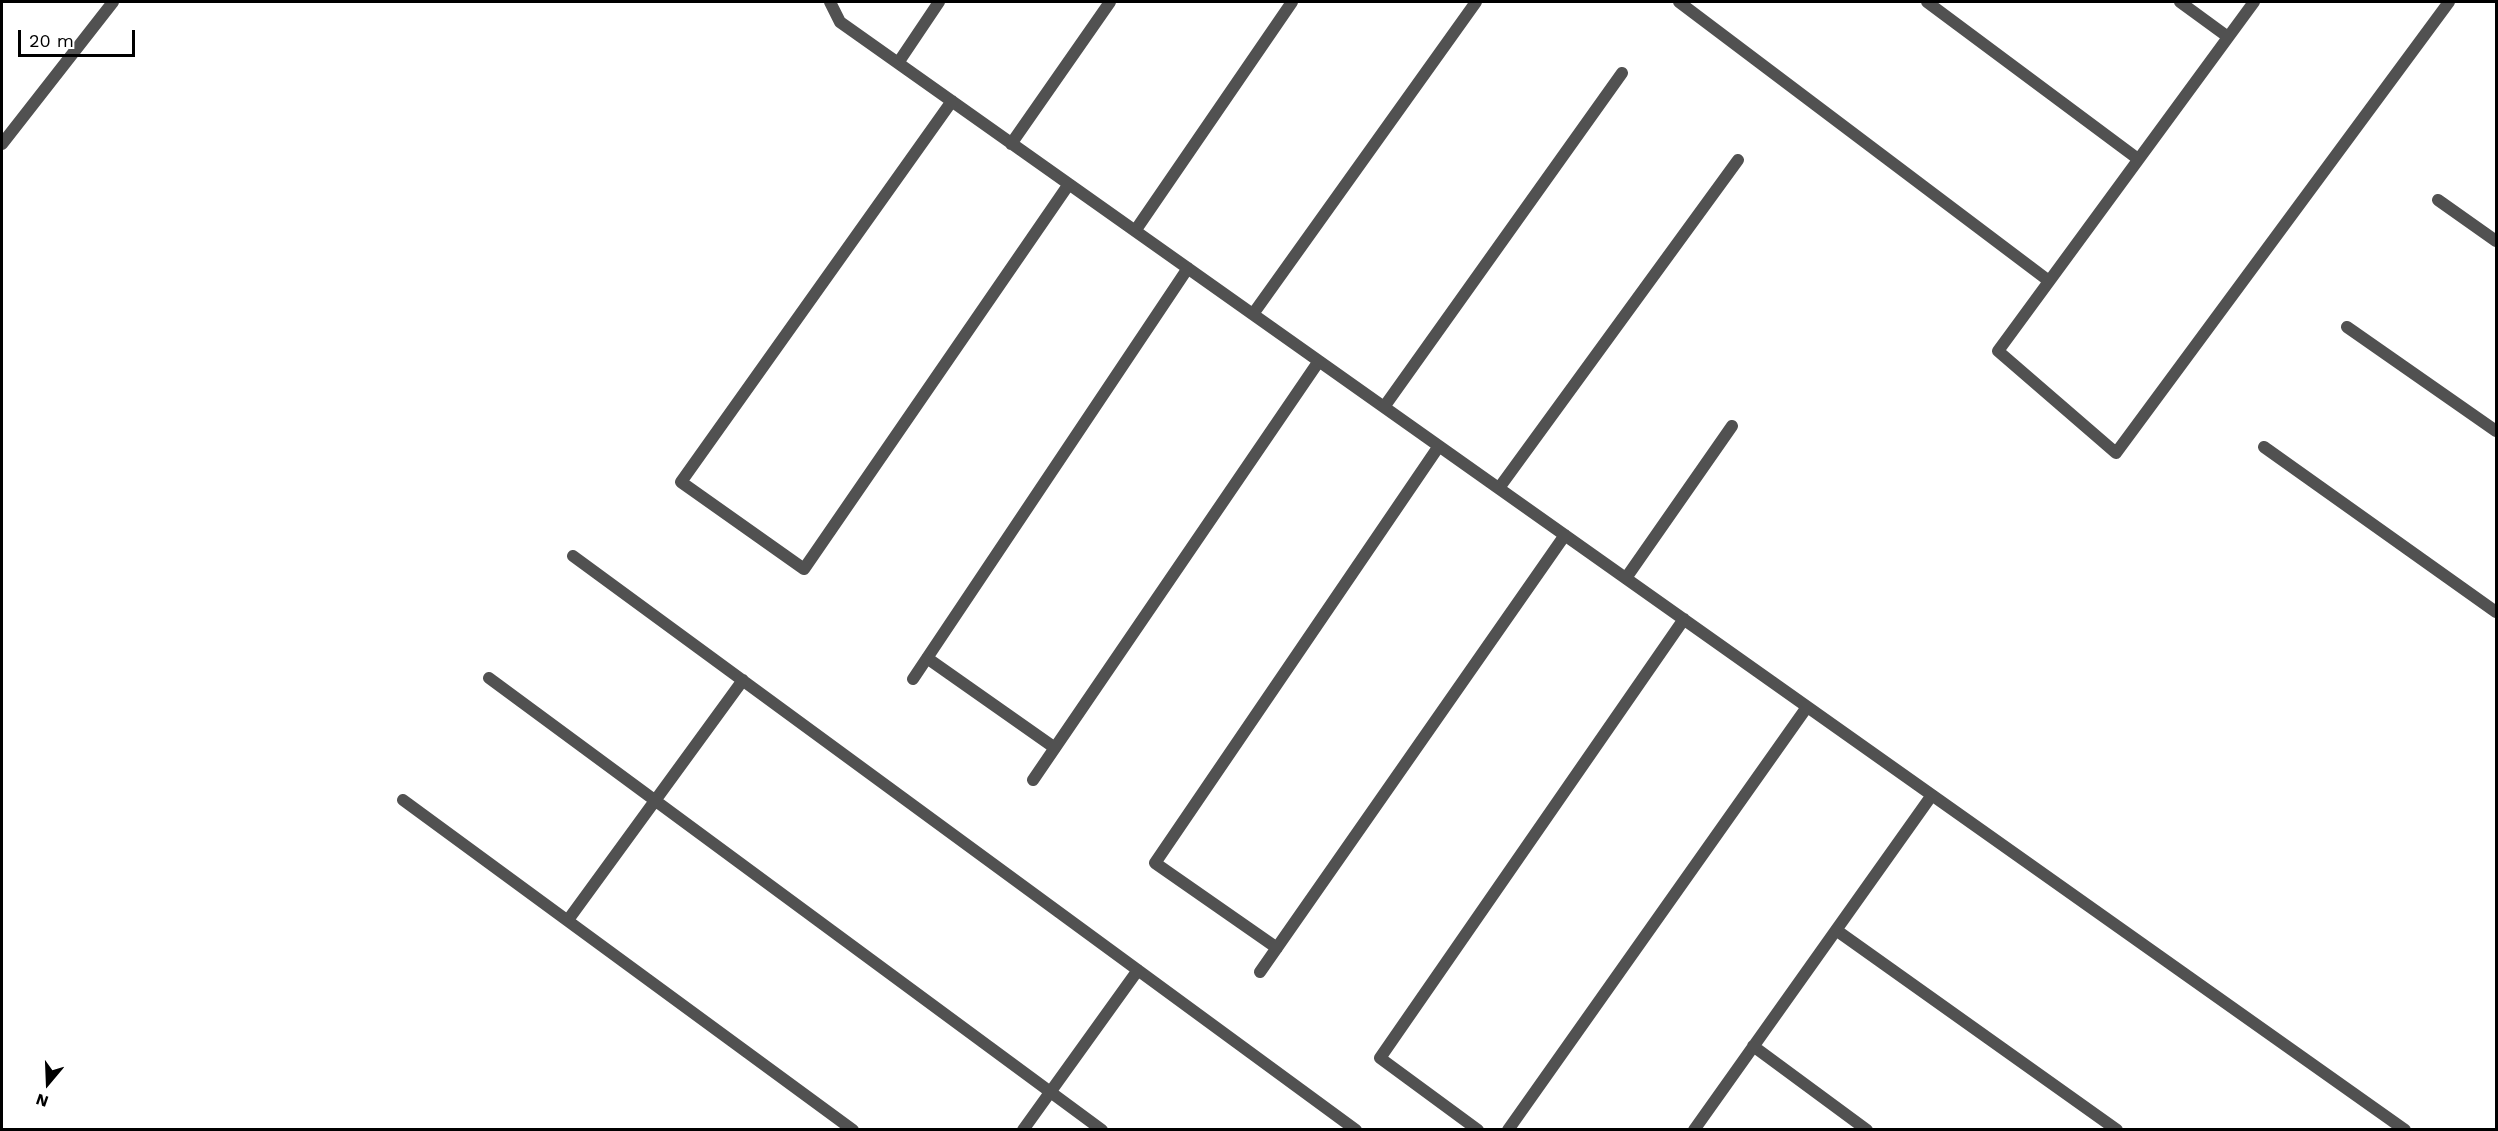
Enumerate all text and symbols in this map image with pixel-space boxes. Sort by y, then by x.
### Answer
scale bar [21,18,138,56]
text: 20 m [29,30,74,51]
north arrow [18,1053,78,1113]
text: N [33,1090,51,1111]

